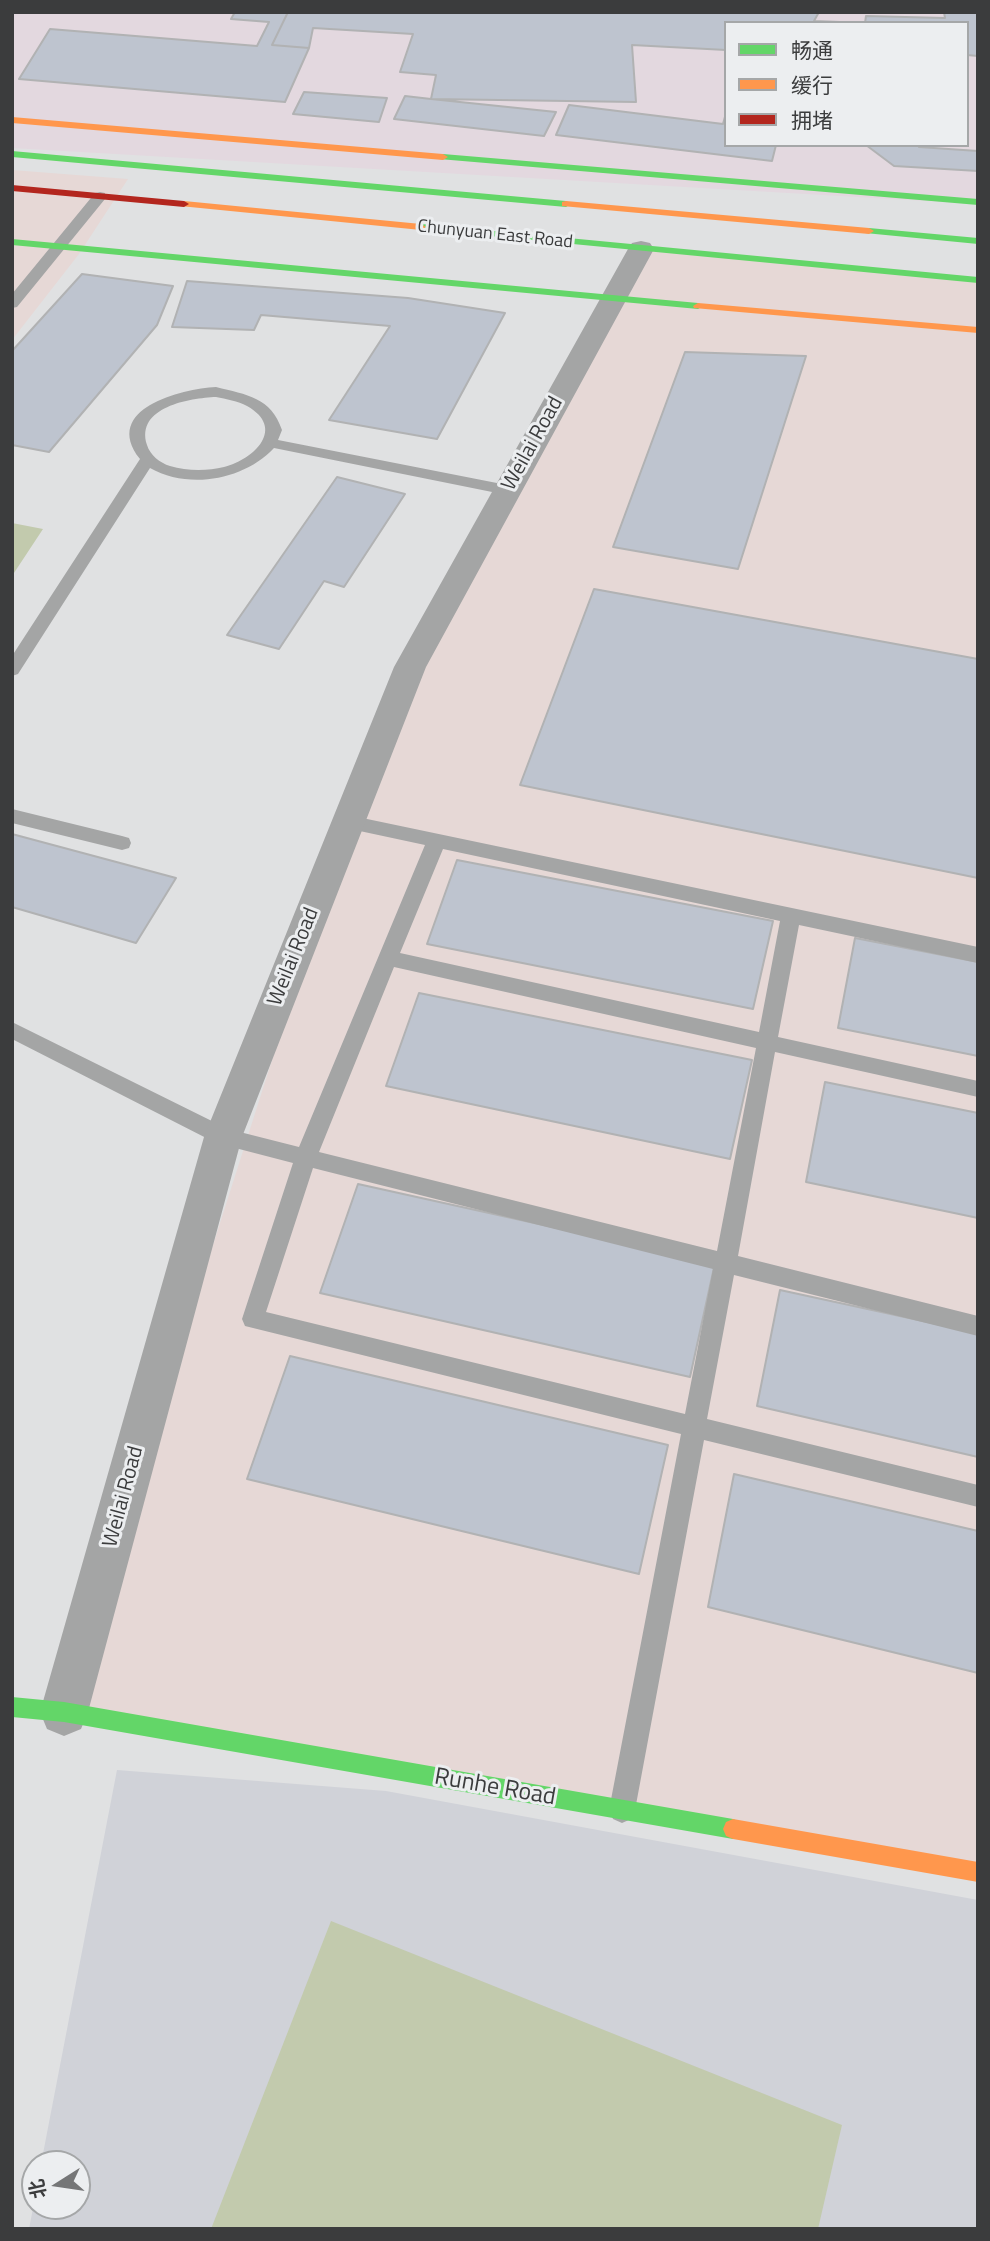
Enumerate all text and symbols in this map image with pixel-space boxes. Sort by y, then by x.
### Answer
legend [724,21,969,147]
text: 畅通 [791,34,833,66]
text: 缓行 [791,69,833,101]
text: 拥堵 [791,104,833,136]
street label: Chunyuan East Road [416,216,574,254]
street label: Weilai Road [497,393,569,495]
street label: Weilai Road [263,904,325,1010]
street label: Weilai Road [98,1444,150,1550]
street label: Runhe Road [432,1763,558,1813]
north arrow [21,2150,91,2220]
text: 北 [21,2177,53,2201]

